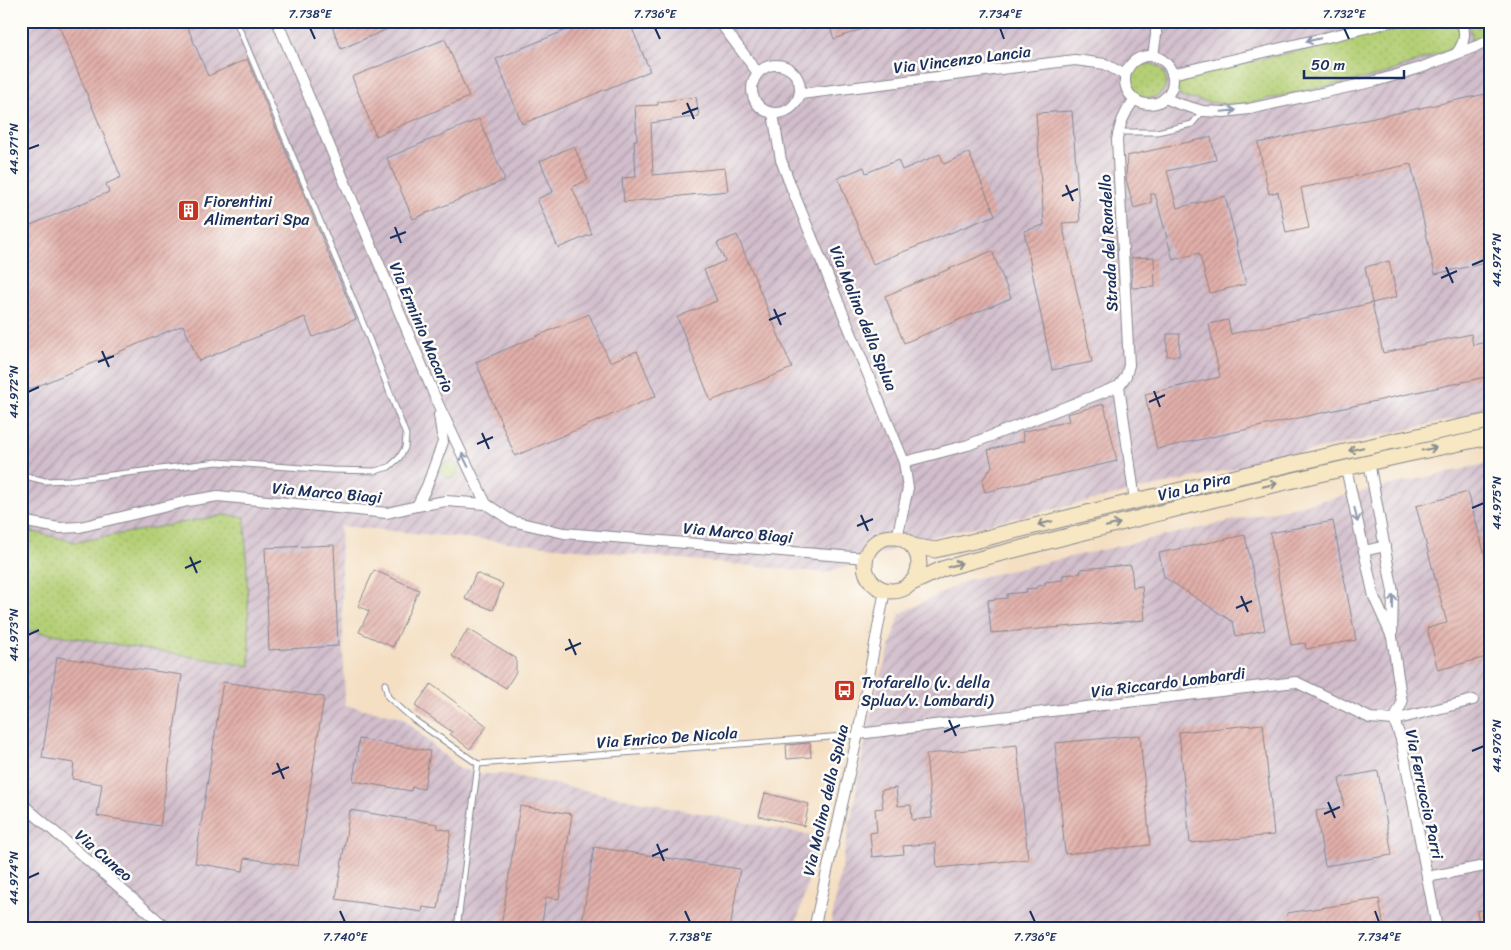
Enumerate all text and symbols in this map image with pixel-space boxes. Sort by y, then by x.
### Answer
text: 7.738°E [289,3,333,25]
text: 7.736°E [634,3,678,25]
text: 7.734°E [978,3,1023,25]
text: 7.732°E [1323,3,1367,25]
one-way arrow [1306,36,1322,45]
street label: Via Vincenzo Lancia [892,37,1033,82]
scale bar [1304,48,1404,80]
text: 50 m [1311,52,1346,78]
one-way arrow [1221,106,1237,116]
text: 44.971°N [3,123,25,175]
street label: Strada del Rondello [1090,174,1127,312]
place label: Fiorentini Alimentari Spa [203,187,310,234]
building icon: Fiorentini Alimentari Spa [176,198,200,222]
text: 44.974°N [1486,232,1508,287]
street label: Via Molino della Splua [821,241,906,395]
street label: Via Erminio Macario [381,257,462,397]
text: 44.972°N [3,365,25,419]
one-way arrow [1421,444,1437,454]
one-way arrow [1349,445,1365,454]
one-way arrow [459,453,469,468]
street label: Via La Pira [1155,463,1234,509]
street label: Via Marco Biagi [271,473,384,512]
text: 44.975°N [1486,476,1508,530]
one-way arrow [1262,480,1278,489]
one-way arrow [1352,507,1362,523]
street label: Via Marco Biagi [682,513,795,552]
one-way arrow [1038,519,1054,529]
one-way arrow [1104,520,1120,529]
one-way arrow [947,560,963,570]
one-way arrow [1388,595,1398,611]
text: 44.973°N [3,608,25,661]
street label: Via Riccardo Lombardi [1089,659,1247,706]
place label: Trofarello (v. della Splua/v. Lombardi) [861,668,995,715]
bus stop icon: Trofarello (v. della Splua/v. Lombardi) [833,679,857,703]
street label: Via Enrico De Nicola [596,718,739,757]
text: 44.976°N [1486,719,1508,773]
street label: Via Molino della Splua [794,721,857,879]
street label: Via Ferruccio Parri [1397,727,1453,862]
street label: Via Cuneo [68,822,139,889]
text: 44.974°N [3,850,25,905]
text: 7.740°E [323,926,368,948]
text: 7.738°E [669,926,713,948]
text: 7.736°E [1014,926,1058,948]
text: 7.734°E [1357,926,1402,948]

